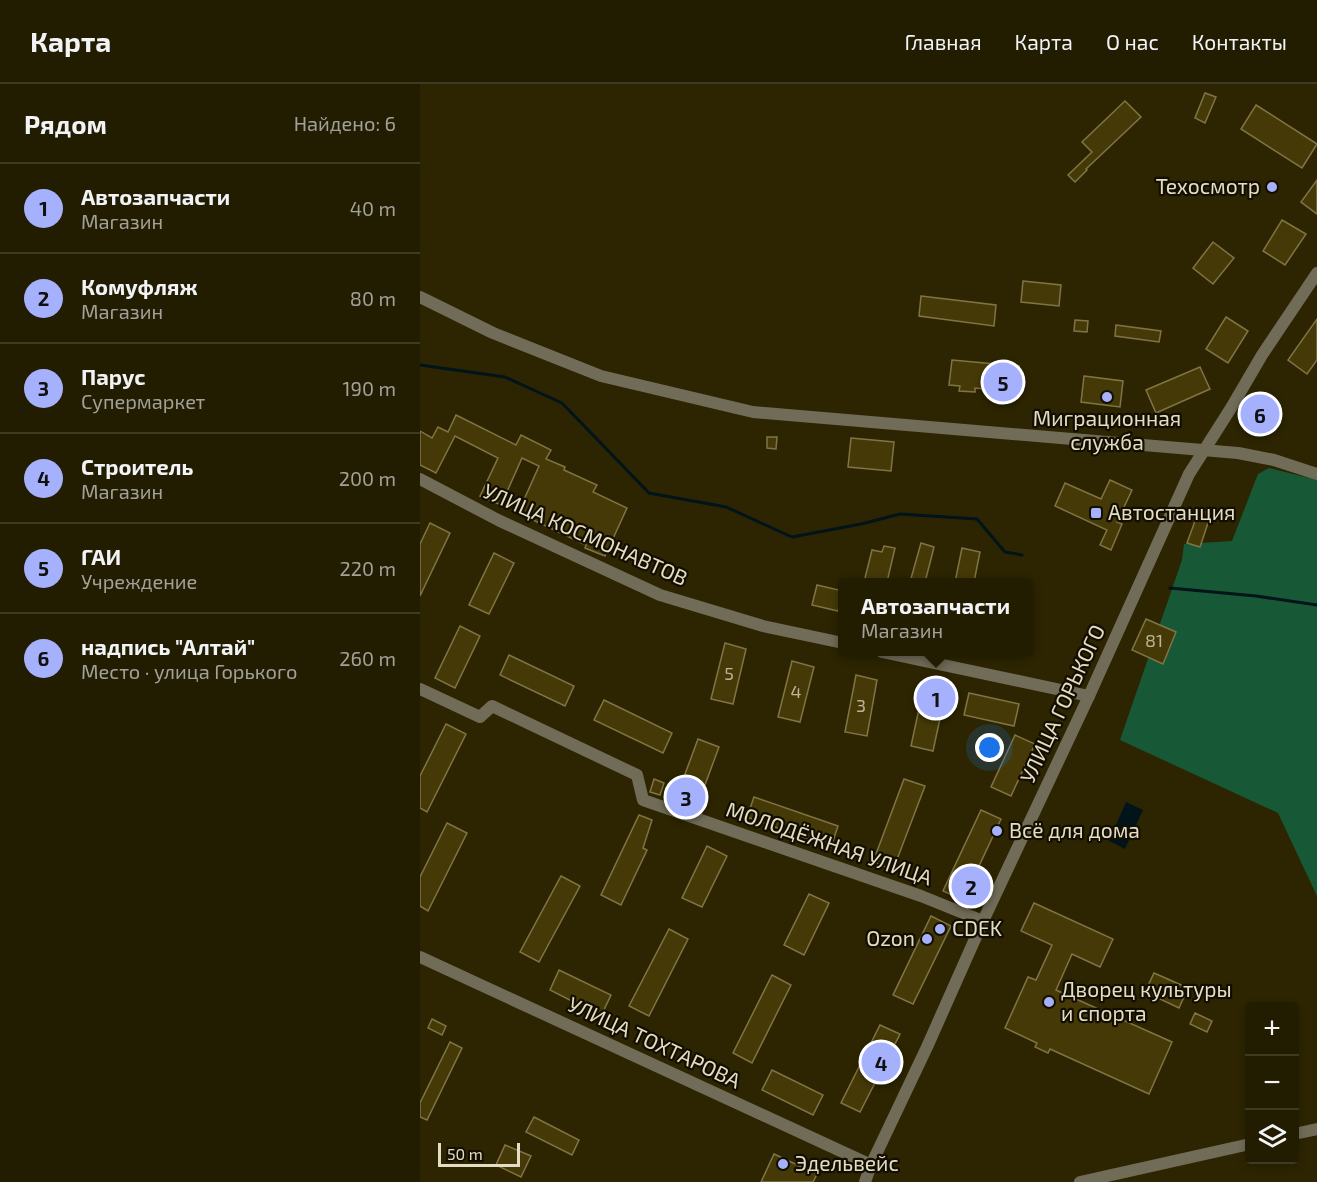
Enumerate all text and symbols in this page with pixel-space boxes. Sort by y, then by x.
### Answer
text: Карта [30,24,111,58]
text: Главная [905,29,982,54]
text: Карта [1015,29,1073,54]
text: О нас [1106,29,1159,54]
text: Контакты [1192,29,1287,54]
text: Рядом [24,108,107,139]
text: Найдено: 6 [294,111,396,135]
place label: Техосмотр [1156,173,1260,198]
marker: Техосмотр [1265,180,1279,194]
text: Автозапчасти [81,183,230,209]
text: 1 [39,196,48,220]
text: 40 m [350,196,396,220]
text: Магазин [81,209,163,233]
text: Комуфляж [81,273,198,299]
text: 2 [38,286,49,310]
text: 80 m [350,286,396,310]
text: Магазин [81,299,163,323]
pin: 5 [984,360,1022,404]
text: Парус [81,363,145,389]
text: 3 [38,376,49,400]
text: 190 m [343,376,396,400]
text: Супермаркет [81,389,205,413]
marker: Миграционная служба [1100,390,1114,404]
pin: 6 [1240,392,1280,436]
place label: Миграционная служба [1033,405,1181,455]
text: Строитель [81,453,193,479]
text: 4 [37,466,50,490]
text: 200 m [339,466,396,490]
street label: УЛИЦА КОСМОНАВТОВ [480,477,692,590]
text: Магазин [81,479,163,503]
place label: Автостанция [1108,499,1235,524]
marker: Автостанция [1089,506,1103,520]
text: ГАИ [81,543,121,569]
text: 5 [38,556,49,580]
text: 220 m [339,556,396,580]
text: Учреждение [81,569,197,593]
popup [838,578,1033,656]
text: Автозапчасти [861,592,1010,618]
text: Магазин [861,618,943,642]
street label: УЛИЦА ГОРЬКОГО [1014,620,1109,787]
house number: 81 [1145,629,1163,651]
text: надпись "Алтай" [81,633,255,659]
text: 6 [38,646,49,670]
text: 260 m [339,646,396,670]
text: Место · улица Горького [81,659,297,683]
house number: 5 [724,662,734,684]
pin: 1 [916,676,956,720]
house number: 4 [790,680,802,702]
house number: 3 [856,694,866,716]
your location [975,733,1004,762]
pin: 3 [666,774,706,820]
street label: МОЛОДЁЖНАЯ УЛИЦА [723,796,936,890]
place label: Всё для дома [1009,817,1140,842]
marker: Всё для дома [990,824,1004,838]
pin: 2 [952,864,990,908]
place label: CDEK [952,915,1003,940]
marker: CDEK [933,922,947,936]
place label: Ozon [866,925,915,950]
marker: Ozon [920,932,934,946]
place label: Дворец культуры и спорта [1061,976,1232,1025]
street label: УЛИЦА ТОХТАРОВА [564,991,745,1093]
marker: Дворец культуры и спорта [1042,995,1056,1009]
map controls [1245,1002,1299,1164]
button: + [1245,1002,1299,1056]
pin: 4 [862,1040,900,1084]
button: − [1245,1056,1299,1110]
button: layers [1245,1110,1299,1164]
scale bar [438,1140,520,1168]
text: 50 m [447,1144,483,1163]
place label: Эдельвейс [795,1150,899,1175]
marker: Эдельвейс [776,1157,790,1171]

